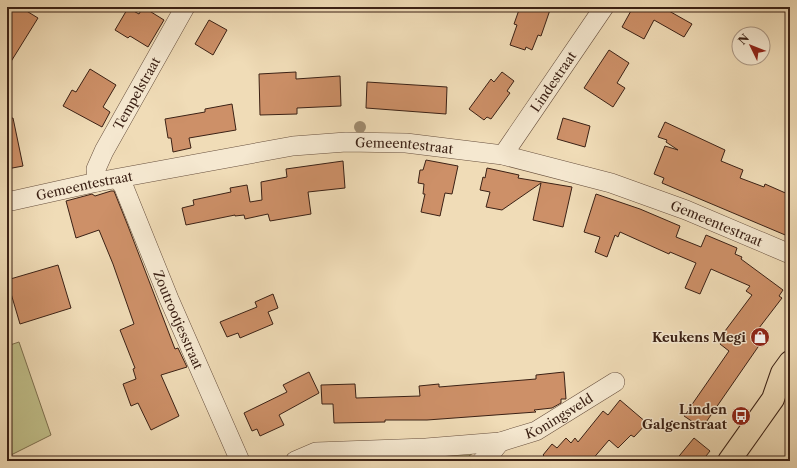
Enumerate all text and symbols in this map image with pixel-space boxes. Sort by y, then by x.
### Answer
north arrow [731,26,771,66]
text: N [735,31,752,47]
street label: Lindestraat [527,48,580,115]
street label: Tempelstraat [110,54,164,132]
street label: Gemeentestraat [355,134,455,157]
street label: Gemeentestraat [34,168,134,203]
street label: Gemeentestraat [668,197,766,250]
street label: Zoutrootjesstraat [150,268,207,372]
shop icon: Keukens Megi [749,326,771,348]
place label: Keukens Megi [652,329,746,345]
street label: Koningsveld [523,390,596,442]
place label: Linden Galgenstraat [642,401,728,432]
bus stop icon: Linden Galgenstraat [730,405,752,427]

